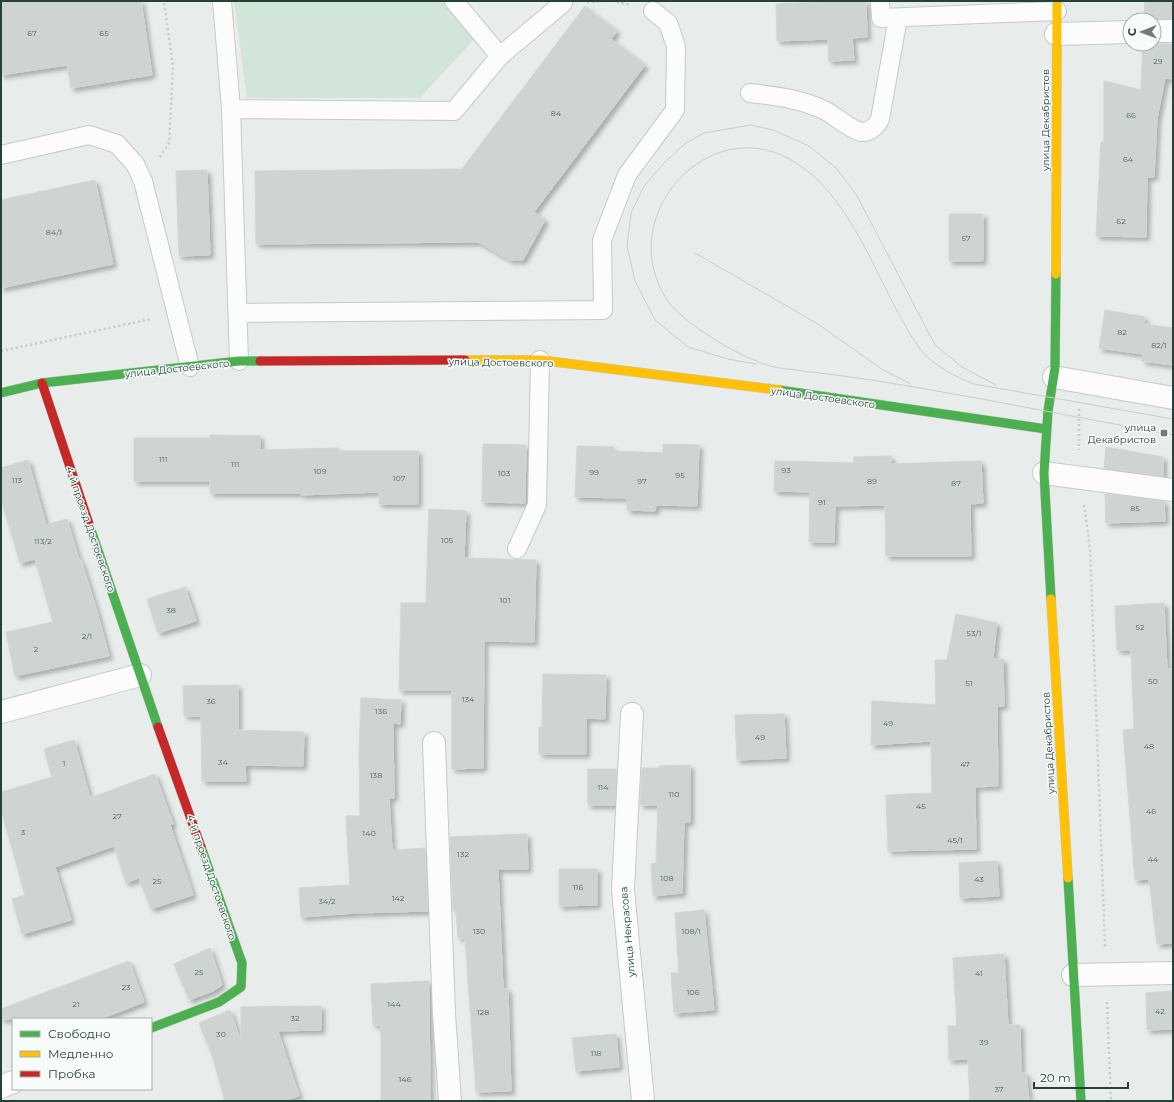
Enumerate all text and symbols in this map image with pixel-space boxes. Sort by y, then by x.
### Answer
north arrow [1122,12,1162,52]
house number: 67 [27,28,37,38]
house number: 65 [99,28,109,38]
text: С [1125,28,1139,36]
house number: 29 [1153,56,1163,66]
street label: улица Декабристов [1039,69,1052,172]
house number: 84 [551,108,562,118]
house number: 66 [1126,110,1136,120]
house number: 64 [1123,154,1134,164]
house number: 62 [1116,216,1126,226]
house number: 84/1 [46,227,62,237]
house number: 57 [961,233,971,243]
house number: 82 [1117,327,1127,337]
house number: 82/1 [1151,340,1167,350]
street label: улица Достоевского [447,355,554,370]
street label: улица Достоевского [123,357,230,381]
street label: улица Достоевского [769,384,876,411]
place label: улица Декабристов [1088,421,1156,446]
marker: улица Декабристов [1159,428,1169,438]
house number: 111 [159,454,167,464]
house number: 111 [231,459,239,469]
street label: 4-й проезд Достоевского [63,465,118,594]
house number: 93 [781,465,791,475]
house number: 109 [313,466,327,476]
house number: 99 [589,467,599,477]
house number: 103 [498,468,511,478]
house number: 95 [675,470,685,480]
house number: 107 [393,473,406,483]
house number: 113 [12,475,23,485]
house number: 97 [637,476,647,486]
house number: 89 [867,476,877,486]
house number: 87 [951,478,961,488]
house number: 91 [818,497,826,507]
house number: 85 [1130,503,1140,513]
house number: 105 [441,535,454,545]
house number: 113/2 [34,536,52,546]
house number: 101 [499,595,511,605]
house number: 38 [166,605,176,615]
house number: 52 [1135,622,1145,632]
house number: 53/1 [967,628,981,638]
house number: 2/1 [82,631,92,641]
house number: 2 [34,644,39,654]
house number: 50 [1148,676,1158,686]
house number: 51 [965,678,973,688]
street label: улица Декабристов [1039,692,1058,795]
house number: 134 [462,694,475,704]
house number: 36 [206,696,216,706]
house number: 136 [375,706,387,716]
house number: 49 [883,718,893,728]
house number: 49 [755,732,765,742]
house number: 48 [1144,741,1154,751]
house number: 34 [218,757,229,767]
house number: 1 [63,758,65,768]
house number: 47 [960,759,970,769]
house number: 138 [370,770,382,780]
house number: 114 [597,782,609,792]
house number: 110 [668,789,680,799]
house number: 45 [916,801,926,811]
house number: 46 [1146,806,1156,816]
house number: 27 [112,811,122,821]
street label: 4-й проезд Достоевского [184,813,239,942]
house number: 3 [21,827,26,837]
house number: 140 [362,828,376,838]
house number: 45/1 [947,835,963,845]
house number: 132 [457,849,469,859]
house number: 44 [1148,854,1159,864]
house number: 108 [660,873,674,883]
house number: 43 [974,874,984,884]
house number: 25 [152,876,162,886]
house number: 116 [573,882,583,892]
street label: улица Некрасова [617,886,638,979]
house number: 142 [392,893,405,903]
house number: 34/2 [318,896,336,906]
house number: 130 [473,926,485,936]
house number: 108/1 [681,926,701,936]
house number: 25 [194,967,204,977]
house number: 41 [975,968,983,978]
house number: 23 [121,982,131,992]
house number: 106 [686,987,700,997]
house number: 21 [72,999,80,1009]
house number: 144 [387,999,401,1009]
house number: 42 [1155,1006,1165,1016]
house number: 128 [477,1007,489,1017]
house number: 32 [290,1013,300,1023]
legend [12,1018,152,1090]
text: Свободно [48,1026,111,1041]
house number: 30 [216,1029,226,1039]
house number: 39 [979,1037,989,1047]
text: Медленно [48,1046,114,1061]
house number: 118 [591,1048,601,1058]
scale bar [1034,1064,1128,1090]
text: Пробка [48,1066,96,1081]
text: 20 m [1040,1070,1071,1085]
house number: 146 [398,1074,412,1084]
house number: 37 [994,1084,1004,1094]

